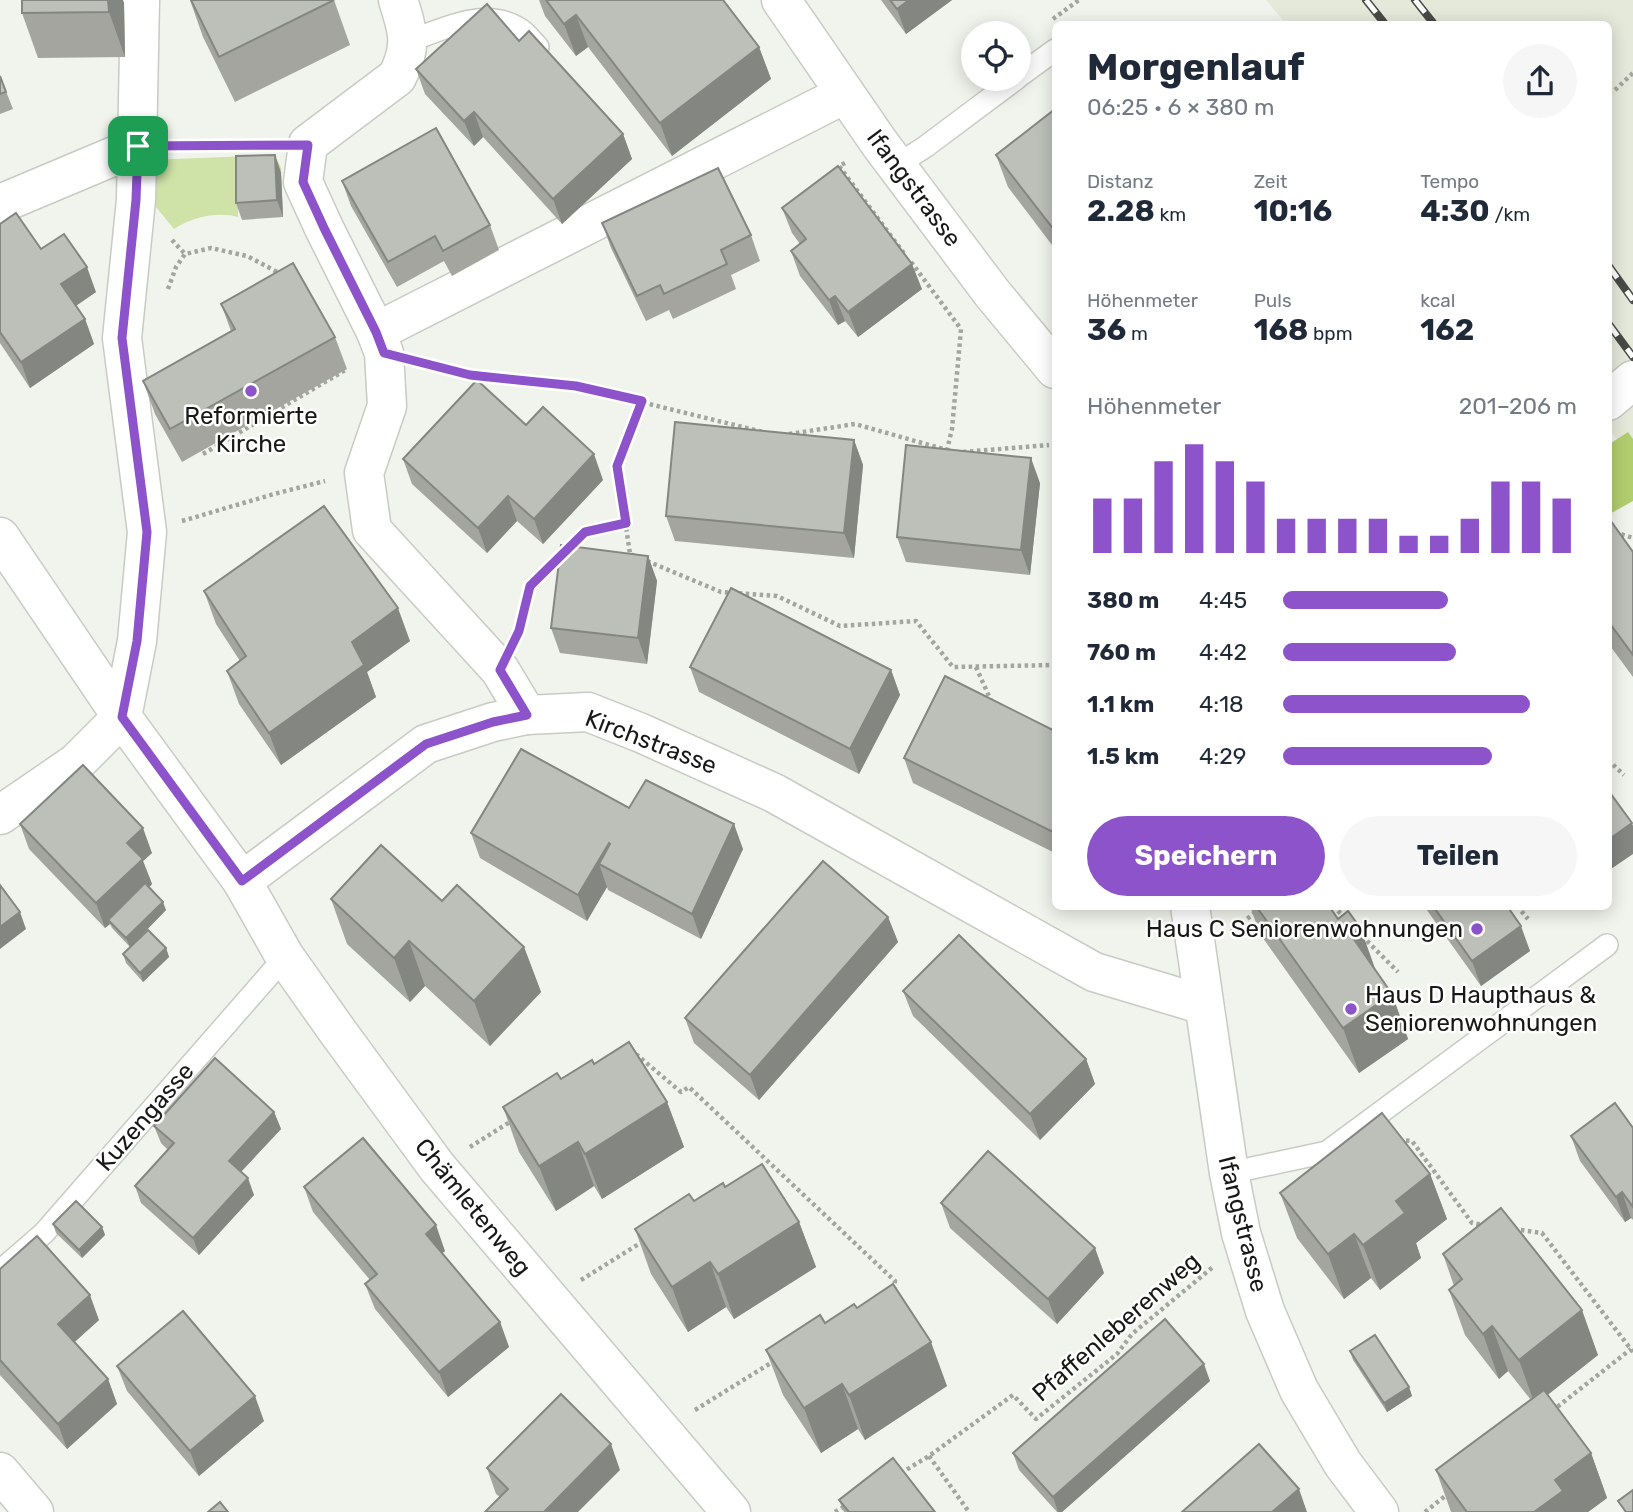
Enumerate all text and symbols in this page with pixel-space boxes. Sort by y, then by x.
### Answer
map controls [961,21,1031,91]
button: locate [961,21,1031,91]
text: Morgenlauf [1087,44,1304,90]
button: share [1503,44,1577,118]
text: 06:25 · 6 × 380 m [1087,93,1275,121]
pin [108,116,168,176]
street label: Ifangstrasse [861,124,967,252]
icon: arrive [119,127,157,165]
text: Distanz [1087,170,1153,193]
text: Zeit [1254,170,1287,193]
text: Tempo [1420,170,1479,193]
text: 2.28 [1087,193,1155,229]
text: 10:16 [1254,193,1332,229]
text: 4:30 [1420,193,1490,229]
text: km [1155,203,1186,226]
text: /km [1490,203,1530,226]
text: Höhenmeter [1087,289,1198,312]
text: Puls [1254,289,1292,312]
text: kcal [1420,289,1455,312]
text: 36 [1087,312,1126,348]
text: 168 [1254,312,1308,348]
text: 162 [1420,312,1474,348]
text: m [1126,322,1148,345]
text: bpm [1308,322,1353,345]
marker: Reformierte Kirche [243,383,259,399]
text: Höhenmeter [1087,392,1221,420]
text: 201–206 m [1459,392,1577,420]
place label: Reformierte Kirche [184,402,318,458]
text: 380 m [1087,586,1159,614]
text: 4:45 [1199,586,1247,614]
text: 760 m [1087,638,1156,666]
text: 4:42 [1199,638,1247,666]
text: 1.1 km [1087,690,1154,718]
text: 4:18 [1199,690,1244,718]
street label: Kirchstrasse [581,704,721,780]
text: 1.5 km [1087,742,1159,770]
text: 4:29 [1199,742,1246,770]
button: Speichern [1087,816,1325,896]
button: Teilen [1339,816,1577,896]
place label: Haus C Seniorenwohnungen [1146,915,1463,943]
marker: Haus C Seniorenwohnungen [1469,921,1485,937]
place label: Haus D Haupthaus & Seniorenwohnungen [1365,981,1597,1037]
marker: Haus D Haupthaus & Seniorenwohnungen [1343,1001,1359,1017]
street label: Kuzengasse [91,1057,199,1177]
street label: Chämletenweg [409,1133,537,1281]
street label: Ifangstrasse [1213,1153,1273,1295]
street label: Pfaffenleberenweg [1027,1247,1205,1407]

